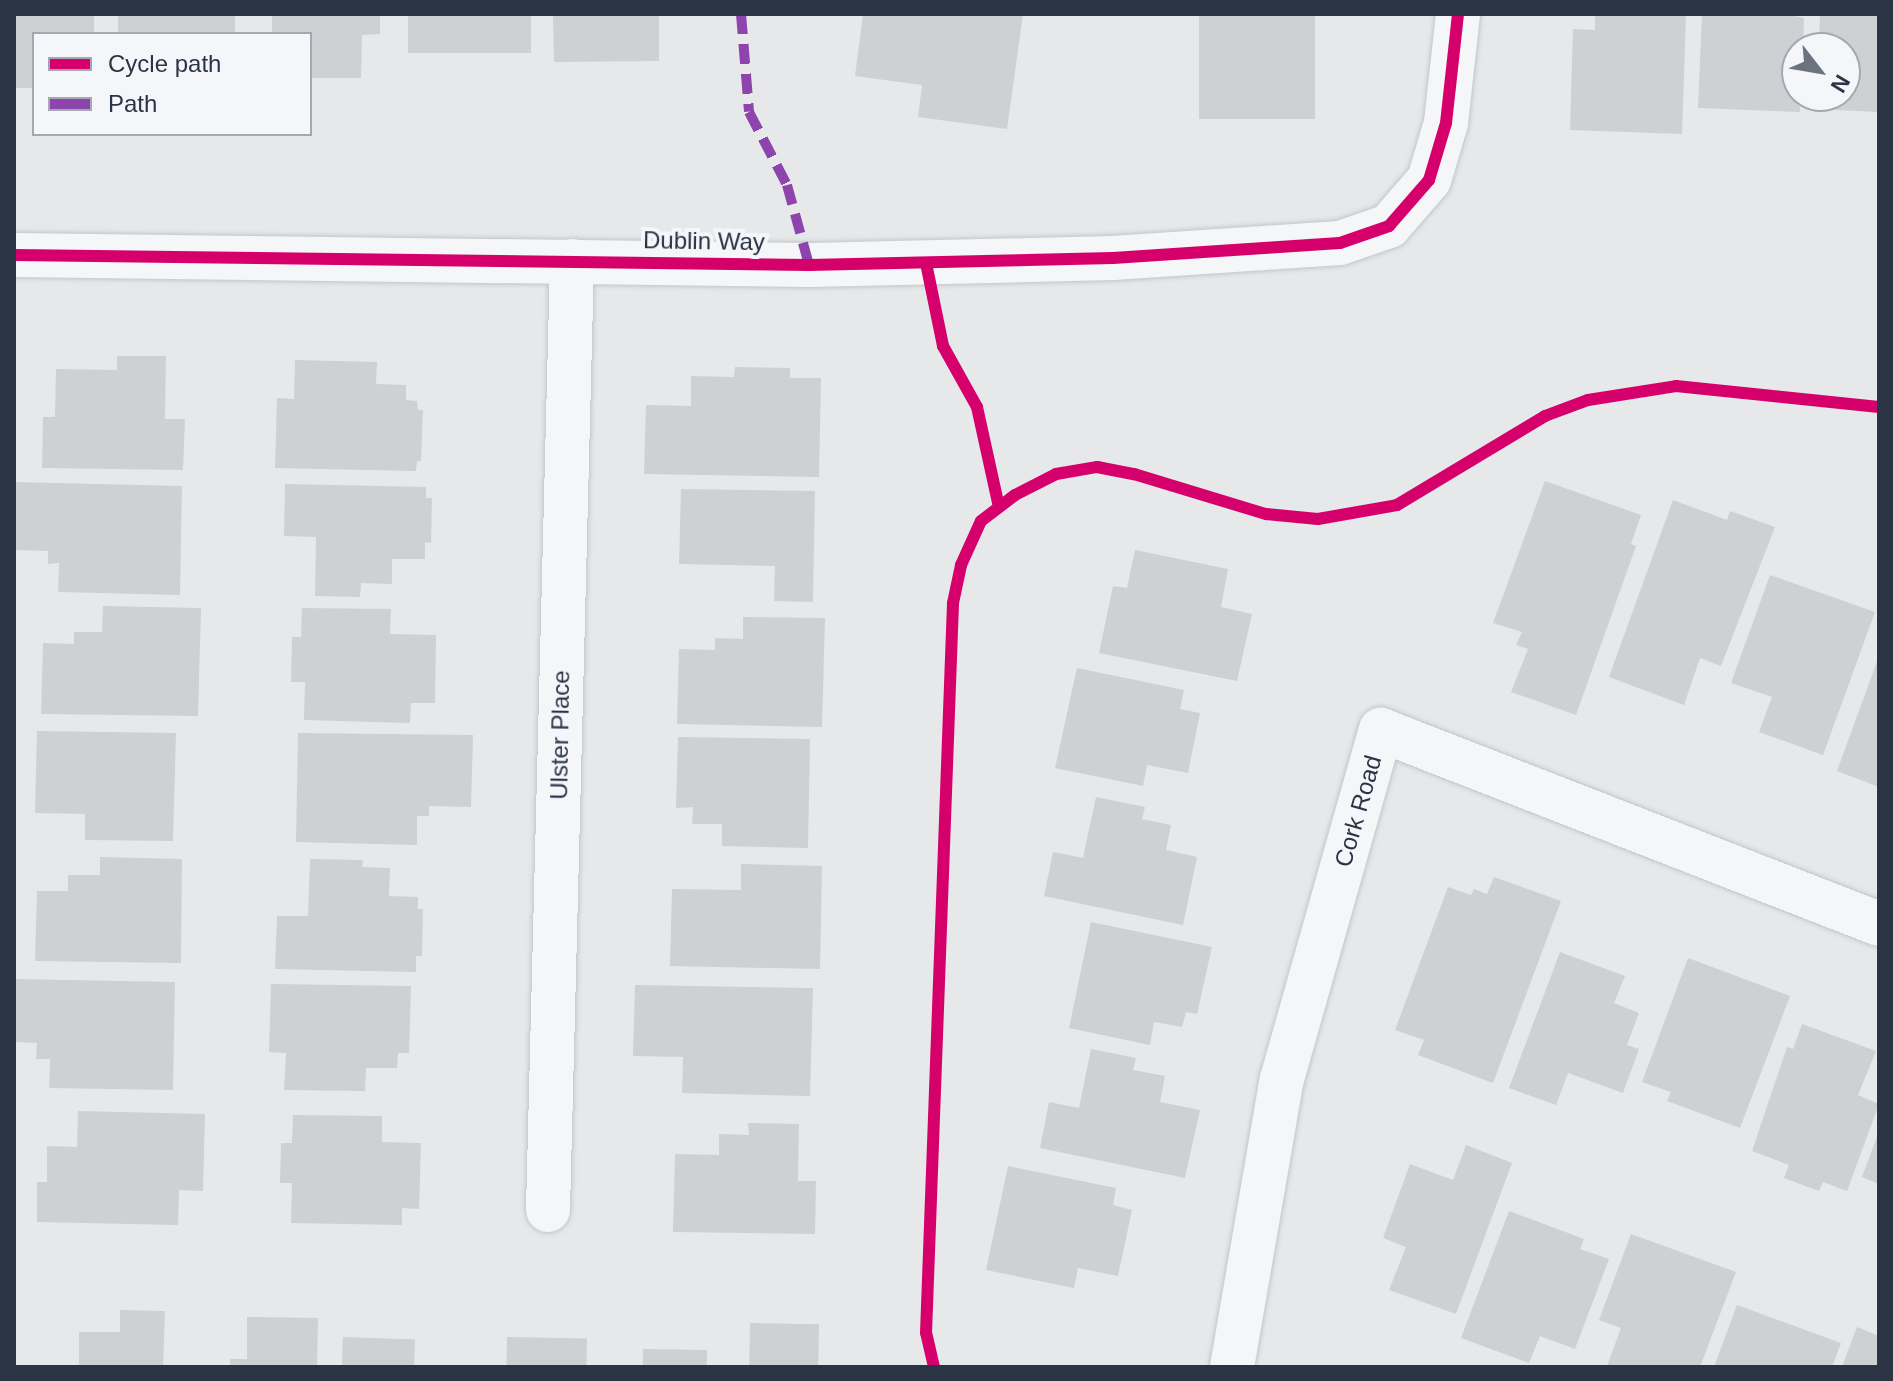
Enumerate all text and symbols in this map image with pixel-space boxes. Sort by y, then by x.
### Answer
legend [32,32,312,136]
north arrow [1781,32,1861,112]
text: Cycle path [108,50,221,77]
text: N [1825,70,1855,97]
text: Path [108,90,157,117]
street label: Dublin Way [643,226,765,256]
street label: Ulster Place [544,670,576,800]
street label: Cork Road [1328,752,1388,870]

